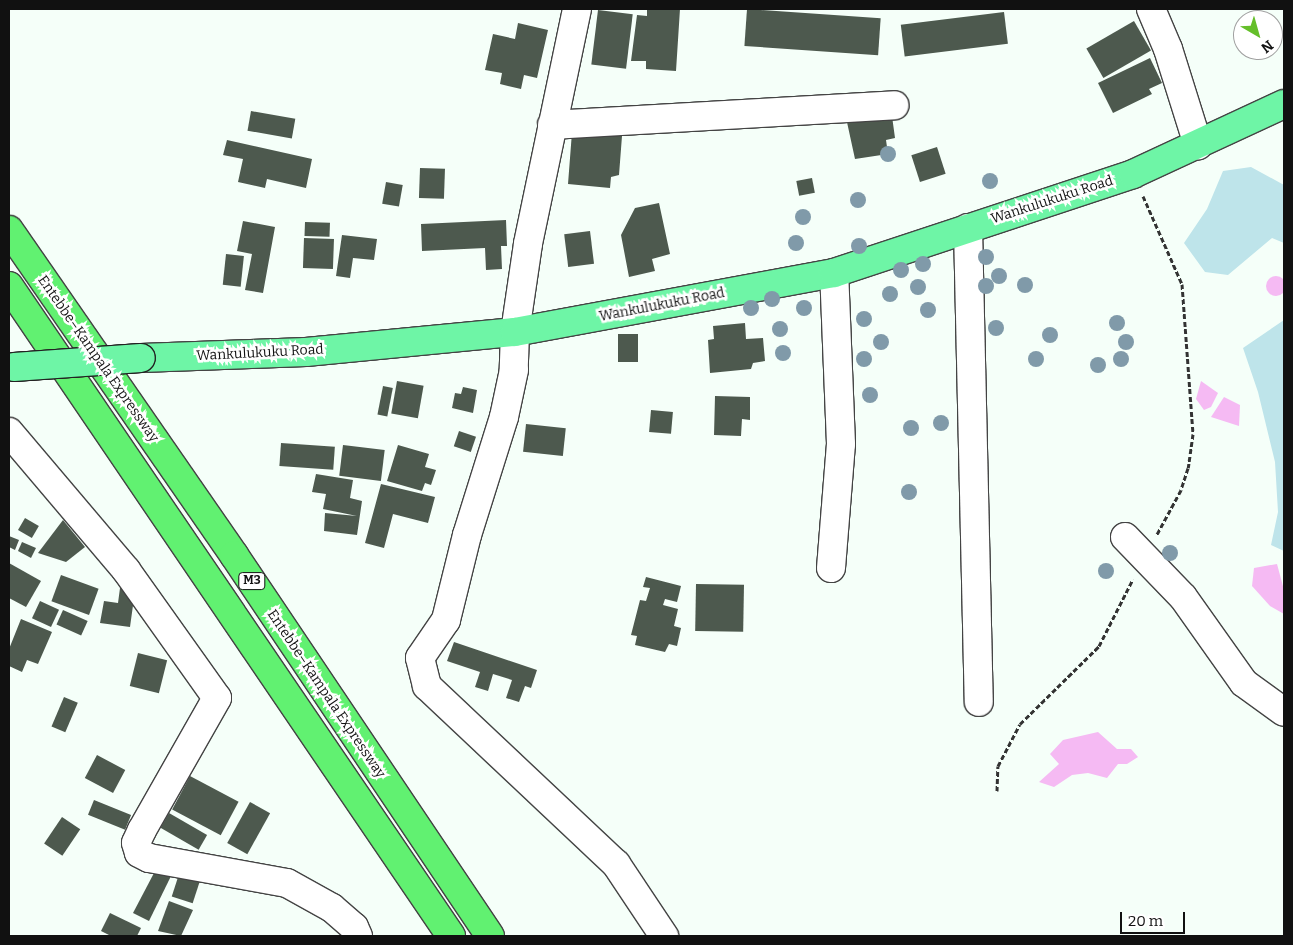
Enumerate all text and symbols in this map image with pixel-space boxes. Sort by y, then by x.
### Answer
north arrow [1233,10,1283,60]
text: N [1257,36,1276,56]
street label: Wankulukuku Road [989,172,1115,228]
street label: Entebbe–Kampala Expressway [34,272,162,446]
street label: Wankulukuku Road [598,285,726,325]
street label: Wankulukuku Road [196,341,324,365]
road number: M3 [238,572,266,590]
street label: Entebbe–Kampala Expressway [263,607,389,781]
scale bar [1123,902,1188,934]
text: 20 m [1128,912,1163,930]

